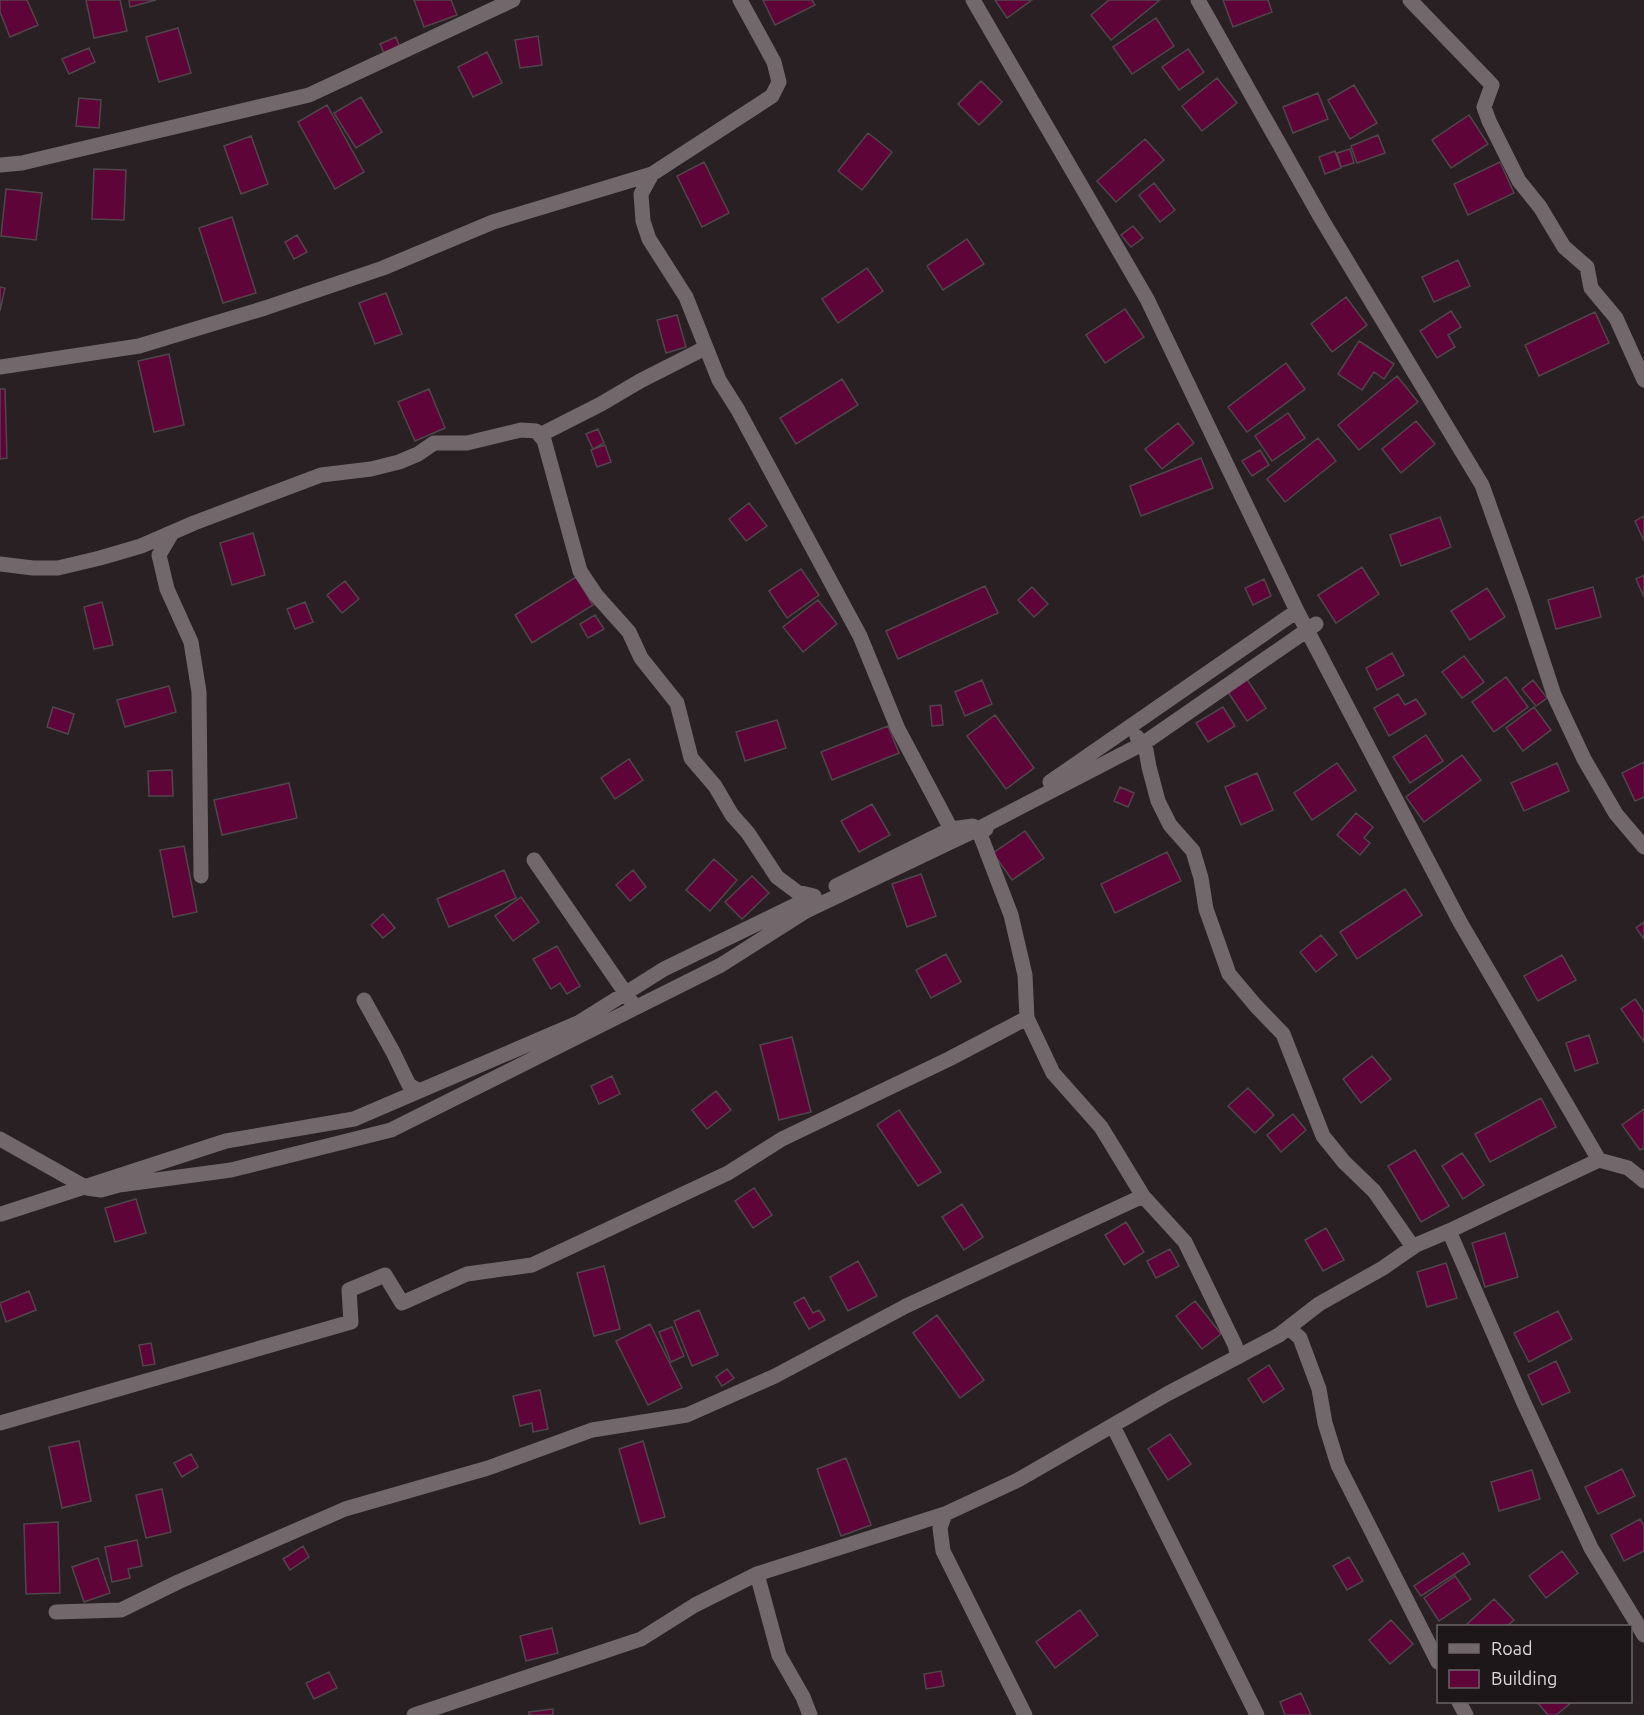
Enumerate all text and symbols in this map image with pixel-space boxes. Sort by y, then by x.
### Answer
legend [1437,1625,1632,1703]
text: Road [1491,1638,1533,1658]
text: Building [1491,1668,1557,1688]

